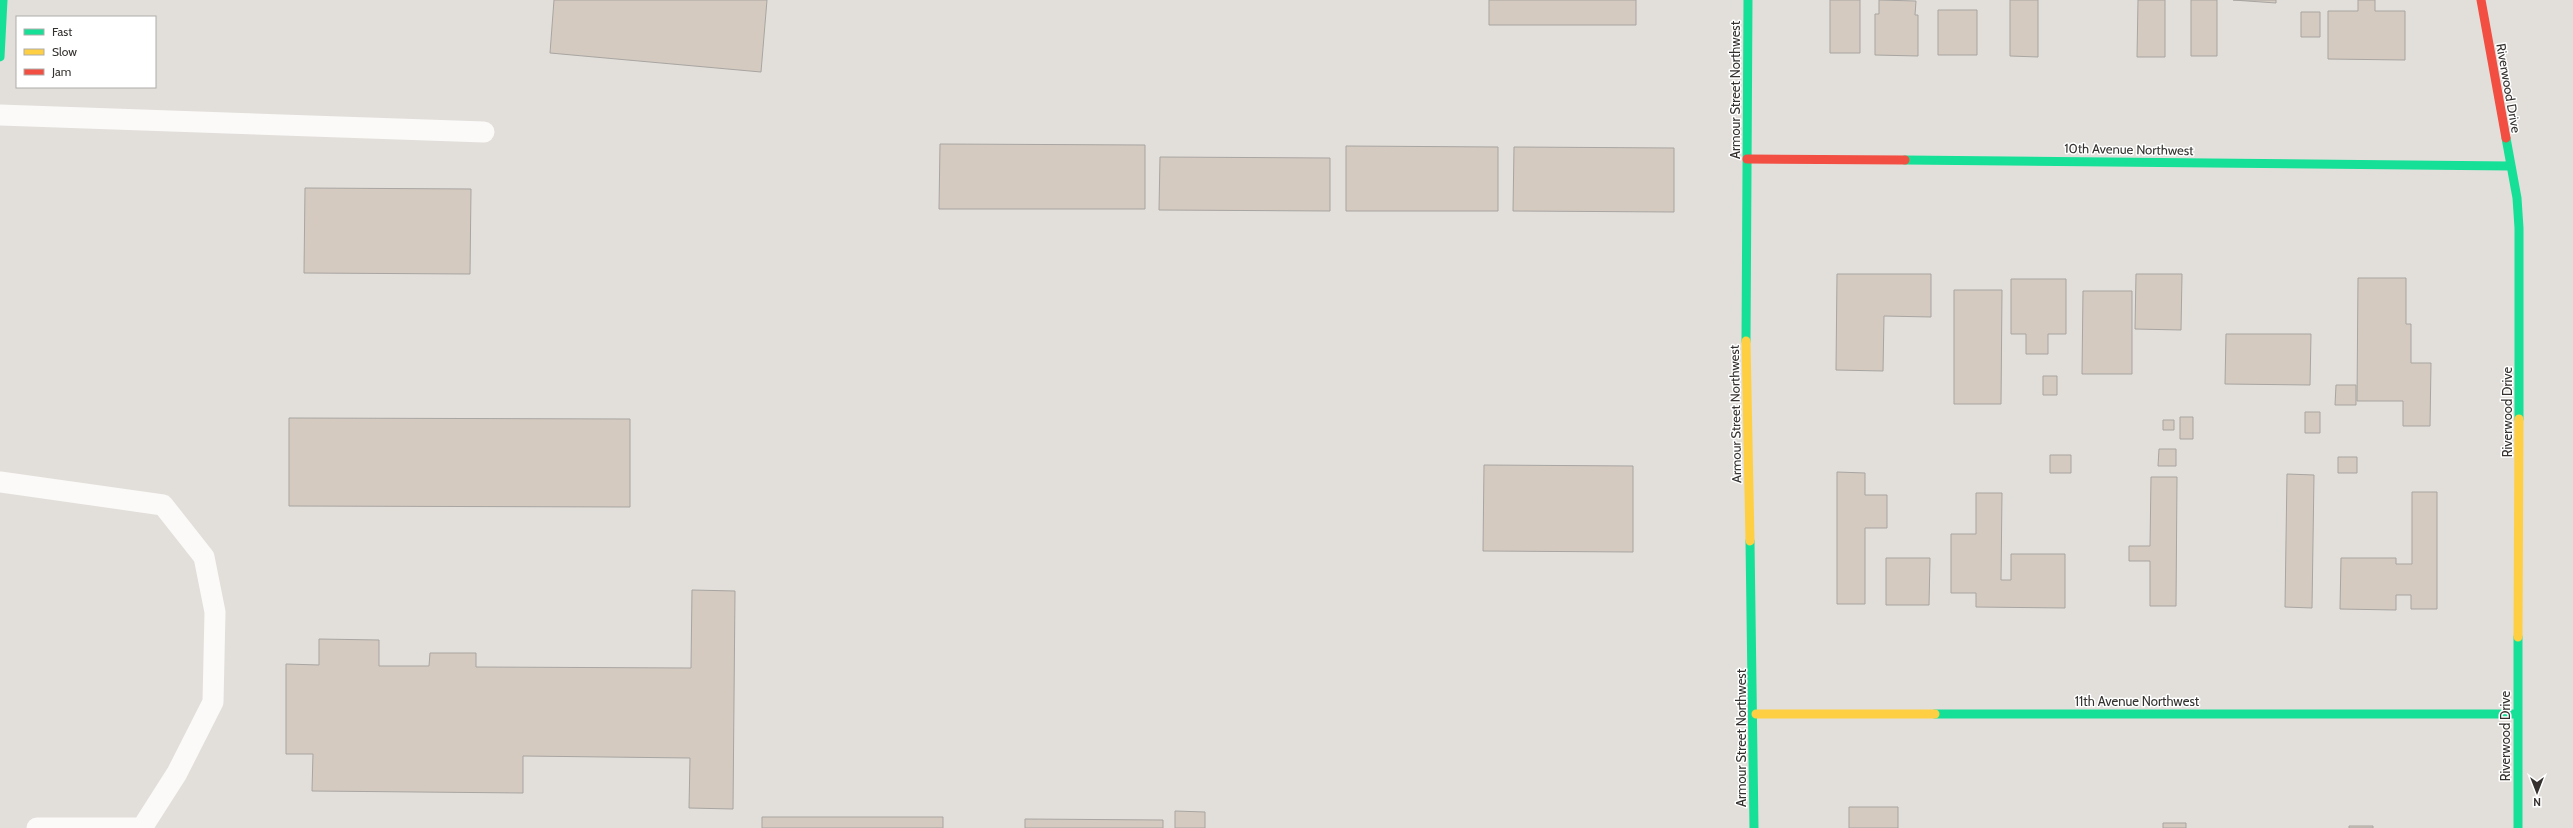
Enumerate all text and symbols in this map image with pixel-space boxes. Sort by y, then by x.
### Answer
legend [16,16,156,88]
street label: Armour Street Northwest [1727,20,1743,159]
text: Fast [52,24,72,39]
street label: Riverwood Drive [2493,42,2525,134]
text: Slow [52,44,77,59]
text: Jam [51,64,71,79]
street label: 10th Avenue Northwest [2064,140,2194,158]
street label: Armour Street Northwest [1726,344,1744,483]
street label: Riverwood Drive [2499,366,2515,457]
street label: Armour Street Northwest [1733,668,1749,807]
street label: Riverwood Drive [2497,690,2513,781]
street label: 11th Avenue Northwest [2075,693,2200,709]
north arrow [2517,772,2557,812]
text: N [2533,795,2541,809]

